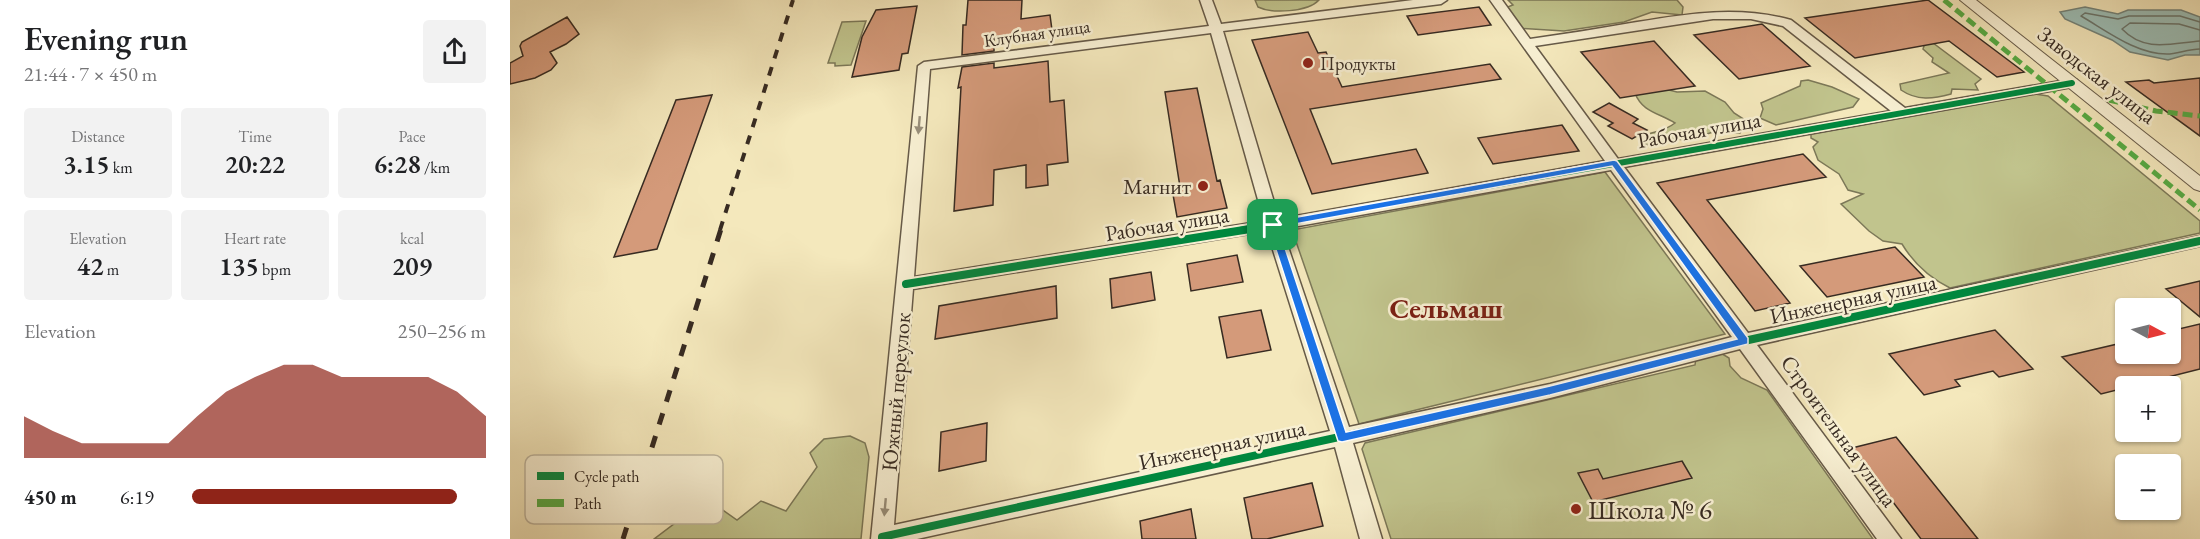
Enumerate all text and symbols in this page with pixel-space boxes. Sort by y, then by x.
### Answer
street label: Клубная улица [982,14,1092,52]
text: Evening run [24,17,188,60]
button: share [423,20,486,83]
street label: Заводская улица [2032,20,2162,131]
place label: Продукты [1320,52,1396,75]
marker: Продукты [1301,56,1315,70]
text: 21:44 · 7 × 450 m [24,61,157,87]
street label: Рабочая улица [1635,105,1763,155]
one-way arrow [914,115,924,134]
text: Distance [71,126,125,147]
text: Time [238,126,272,147]
text: Pace [399,126,425,147]
text: 3.15 [63,147,110,181]
text: 20:22 [225,147,285,181]
text: 6:28 [374,147,421,181]
text: km [110,157,133,178]
text: /km [421,157,450,178]
place label: Магнит [1123,172,1191,201]
marker: Магнит [1196,179,1210,193]
pin [1247,199,1298,250]
street label: Рабочая улица [1103,200,1231,248]
icon: arrive [1256,208,1289,241]
text: Elevation [69,228,127,249]
text: Heart rate [224,228,286,249]
text: kcal [400,228,424,249]
text: 42 [77,249,104,283]
text: 135 [219,249,259,283]
text: 209 [392,249,432,283]
text: m [104,259,119,280]
text: bpm [259,259,291,280]
street label: Инженерная улица [1767,267,1939,331]
district label: Сельмаш [1389,290,1503,326]
north arrow [2115,298,2181,364]
map controls [2115,298,2181,520]
street label: Южный переулок [875,311,917,473]
text: Elevation [24,318,96,344]
text: 250–256 m [398,318,486,344]
street label: Строительная улица [1774,349,1904,513]
button: + [2115,376,2181,442]
street label: Инженерная улица [1136,413,1308,477]
button: − [2115,454,2181,520]
legend [525,455,723,524]
text: Cycle path [574,466,639,487]
text: 450 m [24,484,77,510]
text: 6:19 [120,484,154,510]
place label: Школа № 6 [1588,492,1712,527]
text: Path [574,493,602,514]
one-way arrow [880,498,890,517]
marker: Школа № 6 [1569,502,1583,516]

